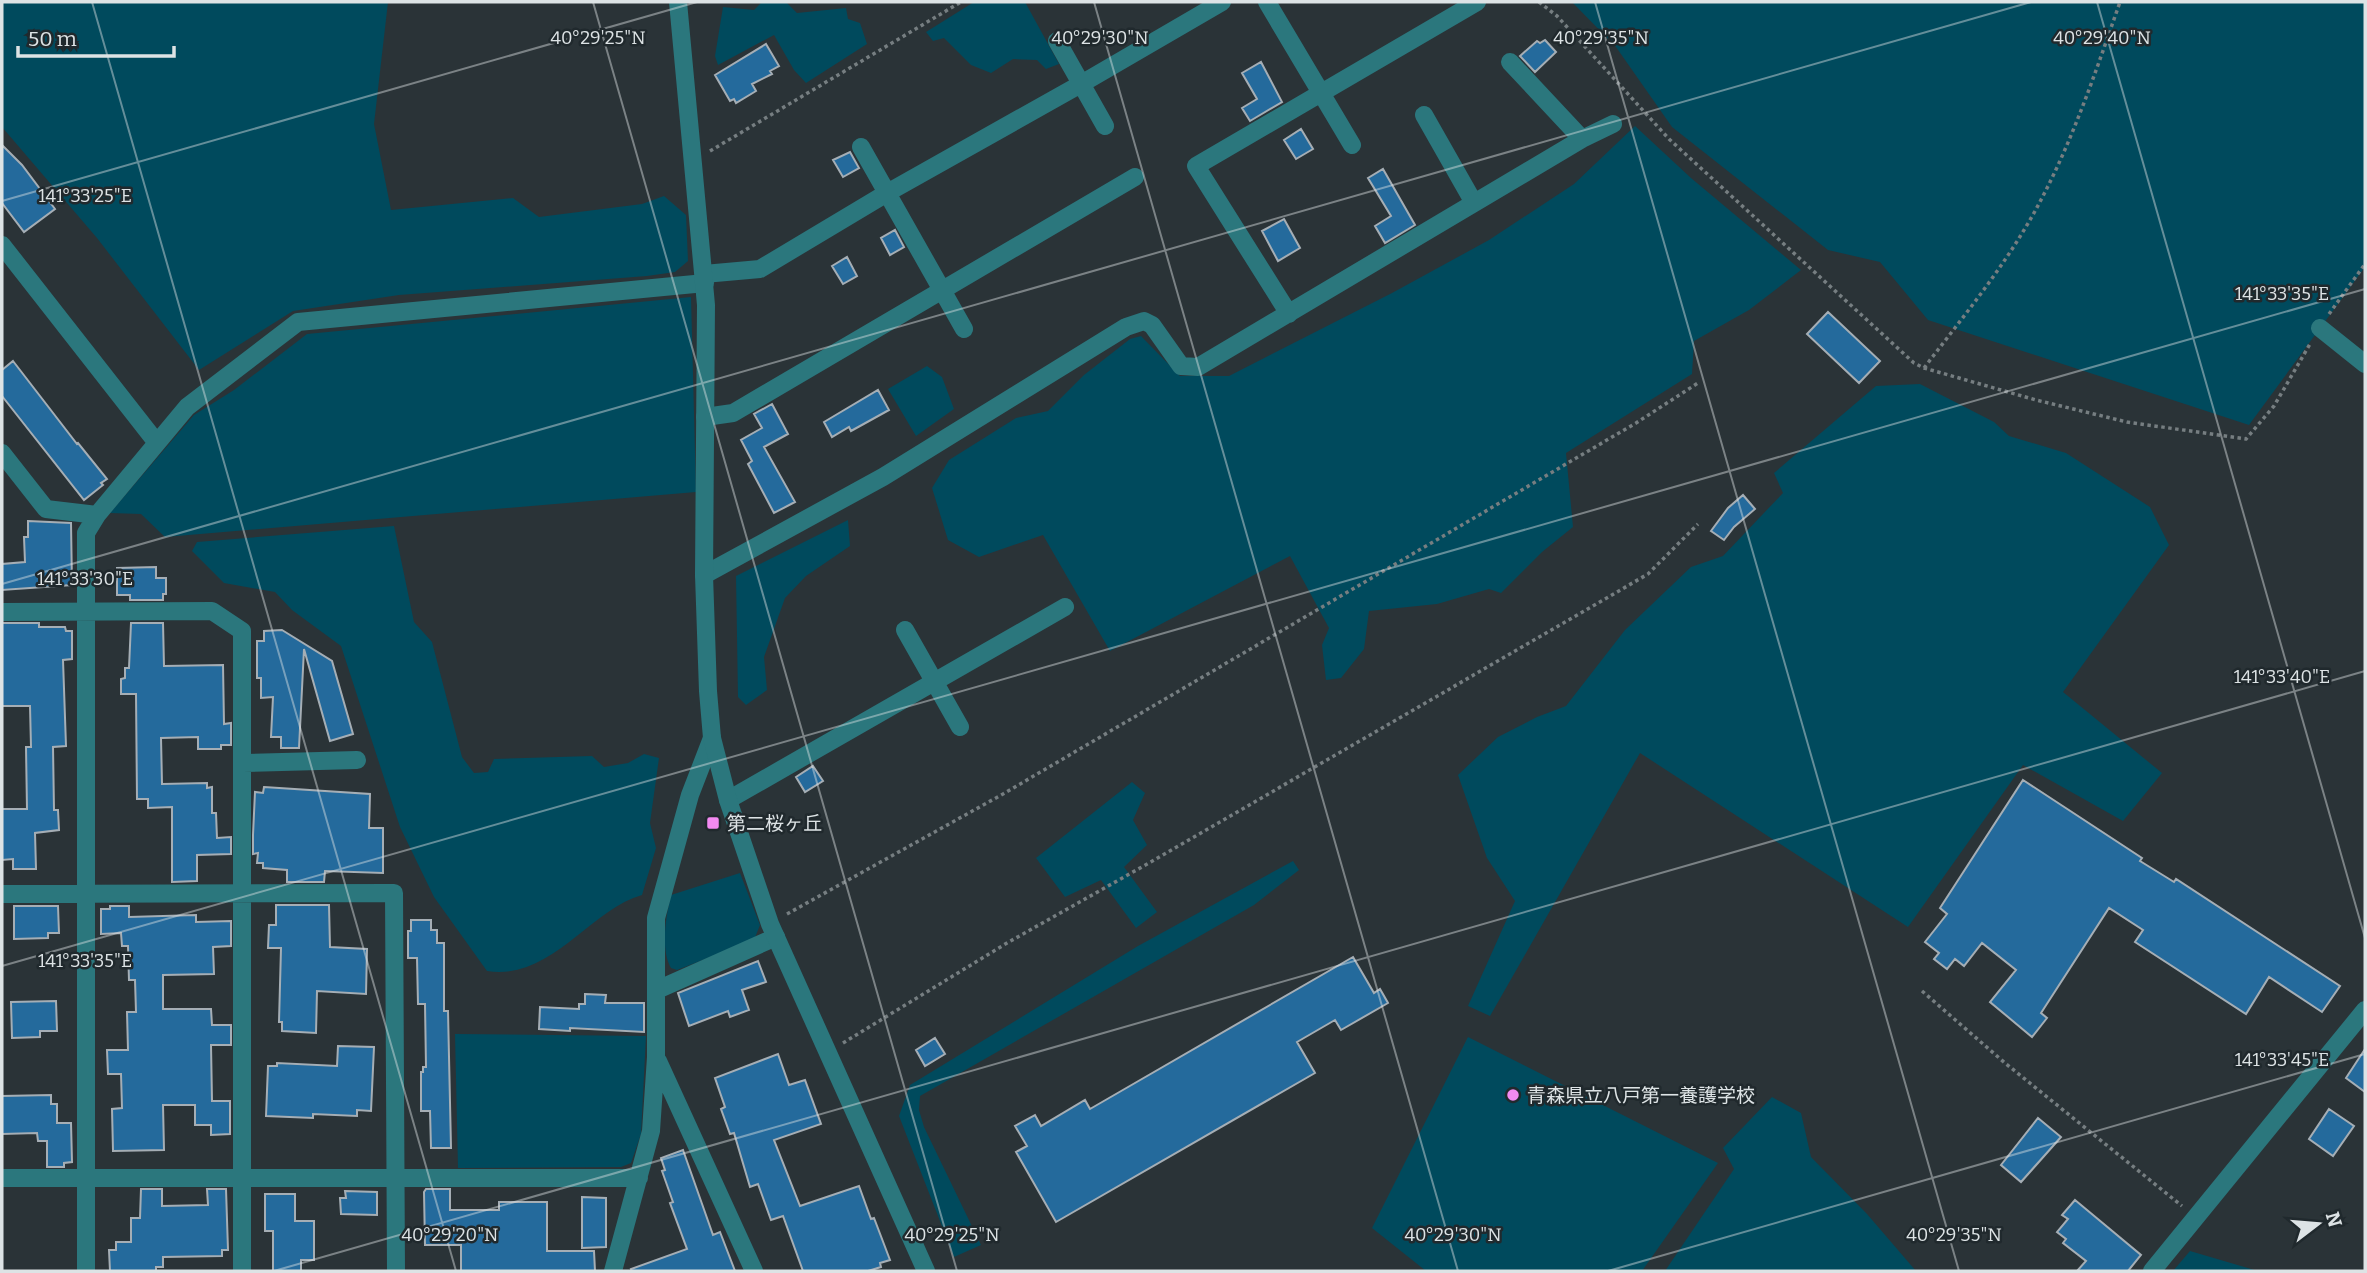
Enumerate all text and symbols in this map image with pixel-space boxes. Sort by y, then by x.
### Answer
scale bar [18,14,173,58]
text: 50 m [28,26,77,52]
text: 40°29'25"N [551,27,645,49]
text: 40°29'30"N [1051,27,1149,49]
text: 40°29'35"N [1553,27,1649,49]
text: 40°29'40"N [2053,27,2151,49]
text: 141°33'25"E [38,185,132,207]
text: 141°33'35"E [2235,283,2329,305]
text: 141°33'30"E [37,568,133,590]
text: 141°33'40"E [2234,666,2330,688]
place label: 第二桜ヶ丘 [727,812,822,835]
marker: 第二桜ヶ丘 [705,815,721,831]
text: 141°33'35"E [38,950,132,972]
text: 141°33'45"E [2235,1049,2329,1071]
place label: 青森県立八戸第一養護学校 [1527,1084,1755,1107]
marker: 青森県立八戸第一養護学校 [1505,1087,1521,1103]
north arrow [2283,1189,2353,1259]
text: N [2321,1209,2347,1230]
text: 40°29'20"N [402,1224,498,1246]
text: 40°29'25"N [905,1224,999,1246]
text: 40°29'30"N [1404,1224,1502,1246]
text: 40°29'35"N [1906,1224,2002,1246]

